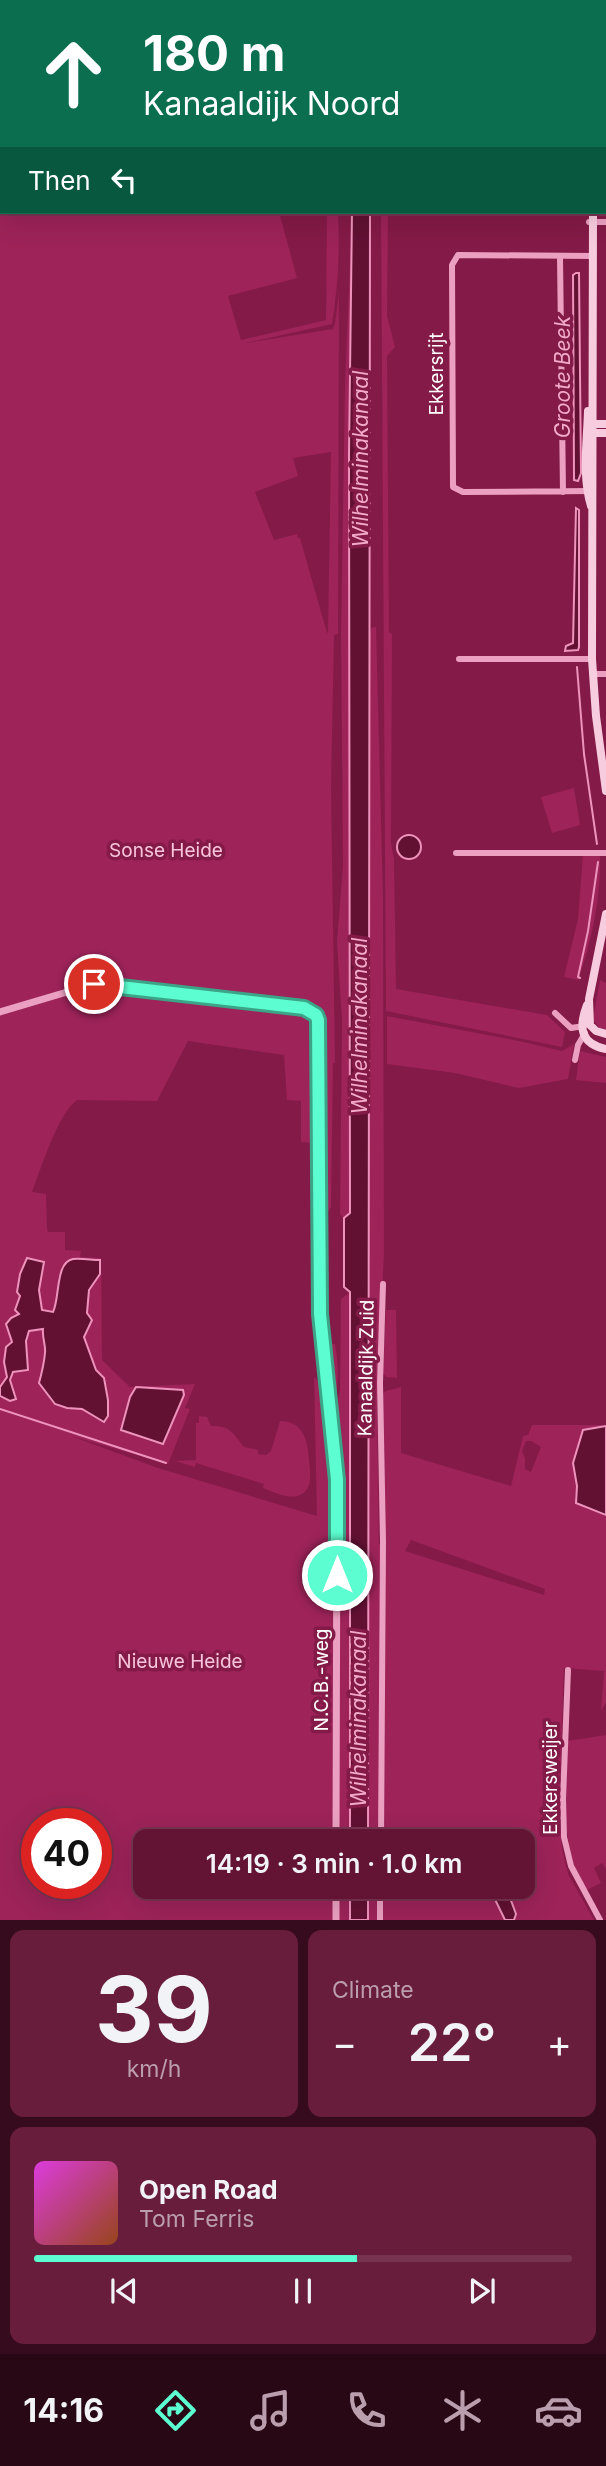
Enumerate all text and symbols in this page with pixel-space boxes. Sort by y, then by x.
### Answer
text: 180 m [143,24,285,83]
icon: ahead [28,28,119,119]
text: Kanaaldijk Noord [143,84,400,123]
icon: left [105,161,143,199]
text: Then [28,165,91,196]
water label: Groote Beek [550,315,575,438]
street label: Ekkersrijt [425,333,448,415]
water label: Wilhelminakanaal [348,370,373,547]
park label: Sonse Heide [109,839,223,862]
water label: Wilhelminakanaal [347,937,372,1114]
pin [64,954,124,1014]
icon: arrive [75,965,113,1003]
street label: Kanaaldijk Zuid [353,1299,379,1437]
position arrow [300,1538,374,1612]
street label: N.C.B.-weg [310,1629,333,1731]
water label: Wilhelminakanaal [346,1630,371,1807]
park label: Nieuwe Heide [117,1650,243,1673]
street label: Ekkersweijer [539,1721,562,1835]
speed limit sign: 40 [21,1808,112,1899]
text: 14:19 · 3 min · 1.0 km [206,1848,462,1879]
text: 39 [95,1954,213,2064]
text: Climate [332,1976,414,2004]
text: 22° [408,2011,496,2074]
text: − [332,2020,357,2066]
text: + [547,2020,572,2066]
text: km/h [127,2055,181,2083]
text: Open Road [139,2174,278,2205]
text: Tom Ferris [139,2205,254,2233]
icon: previous [105,2272,143,2310]
icon: pause [284,2272,322,2310]
icon: next [463,2272,501,2310]
icon: directions [151,2386,200,2435]
icon: music [246,2386,295,2435]
icon: phone [342,2386,391,2435]
icon: climate [438,2386,487,2435]
icon: car [534,2386,583,2435]
text: 14:16 [23,2391,104,2430]

